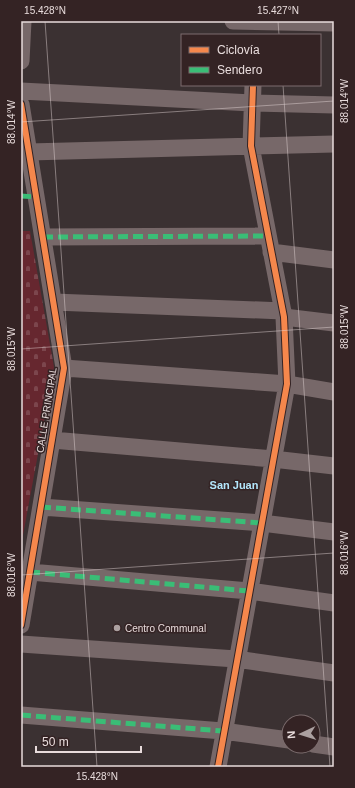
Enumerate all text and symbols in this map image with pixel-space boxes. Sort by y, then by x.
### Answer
text: 15.428°N [24,5,66,16]
text: 15.427°N [257,5,299,16]
legend [181,34,321,86]
text: Ciclovía [217,43,260,57]
text: Sendero [217,63,263,77]
text: 88.014°W [339,78,350,123]
text: 88.014°W [6,99,17,144]
text: 88.015°W [339,304,350,349]
text: 88.015°W [6,326,17,371]
street label: CALLE PRINCIPAL [34,366,59,454]
district label: San Juan [210,479,259,491]
text: 88.016°W [339,530,350,575]
text: 88.016°W [6,552,17,597]
marker: Centro Communal [112,623,122,633]
place label: Centro Communal [125,623,206,634]
north arrow [281,714,321,754]
scale bar [36,728,141,754]
text: N [285,730,297,739]
text: 50 m [42,735,69,749]
text: 15.428°N [76,771,118,782]

